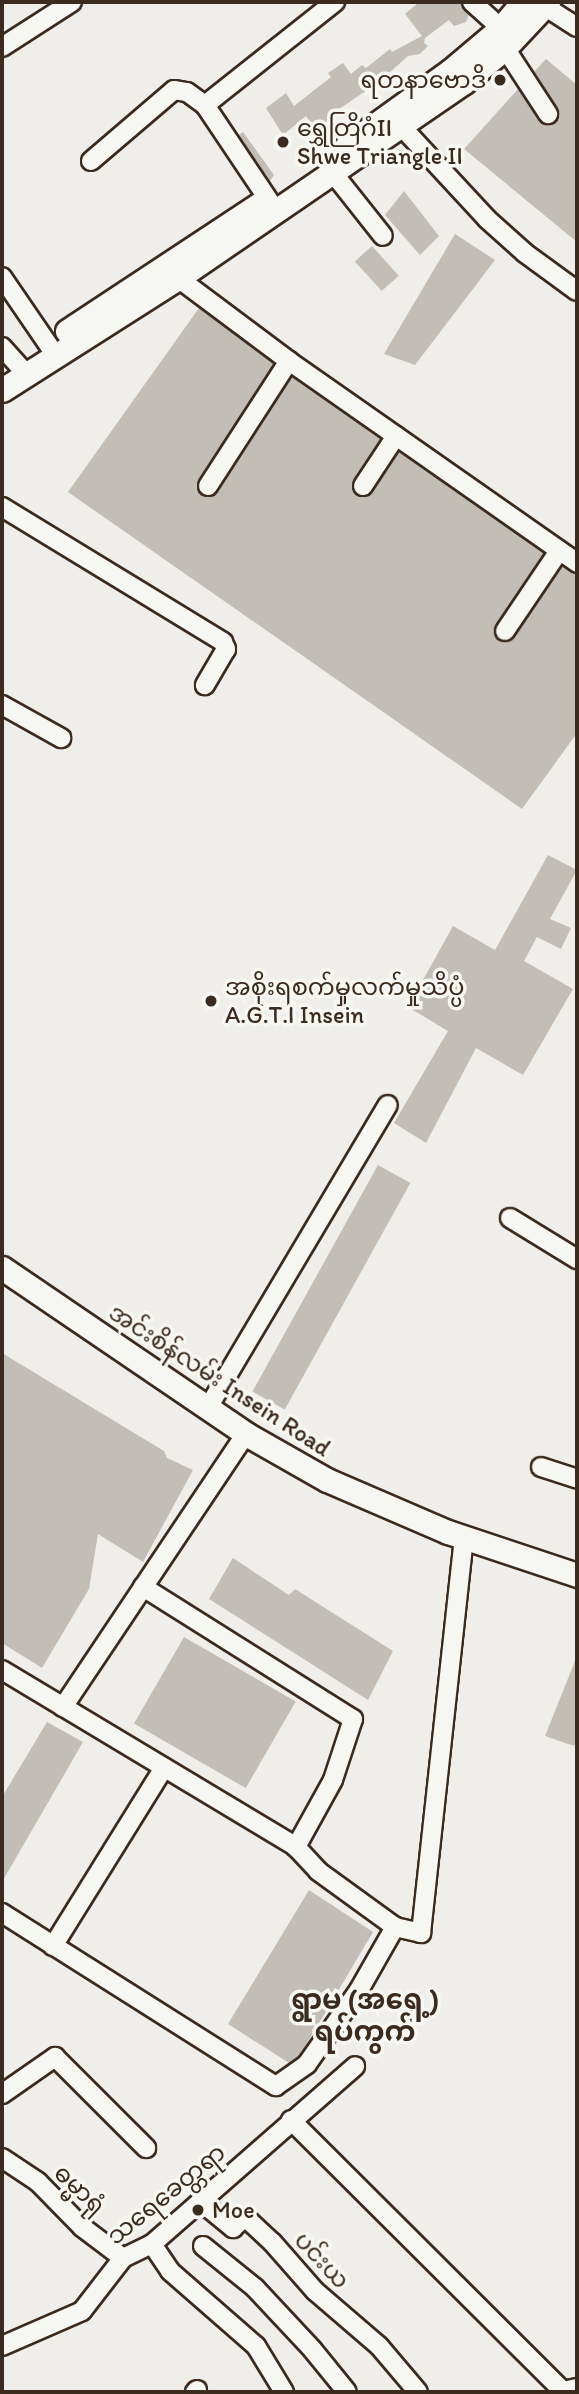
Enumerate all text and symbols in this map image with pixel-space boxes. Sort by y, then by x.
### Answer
place label: ရတနာဗောဒိ [361,66,486,94]
marker: ရတနာဗောဒိ [492,72,508,88]
place label: ရွှေတြိဂံII Shwe Triangle II [297,114,460,170]
marker: ရွှေတြိဂံII Shwe Triangle II [275,134,291,150]
place label: အစိုးရစက်မှုလက်မှုသိပ္ပံ A.G.T.I Insein [225,973,465,1029]
marker: အစိုးရစက်မှုလက်မှုသိပ္ပံ A.G.T.I Insein [203,993,219,1009]
street label: အင်းစိန်လမ်း Insein Road [104,1298,336,1462]
district label: ရွာမ (အရှေ့) ရပ်ကွက် [291,1982,439,2048]
street label: သရေခေတ္တရာ [101,2138,231,2250]
street label: ဓမ္မာရုံ [48,2158,112,2220]
place label: Moe [212,2196,255,2224]
marker: Moe [190,2202,206,2218]
street label: ပင်းယ [289,2226,355,2294]

